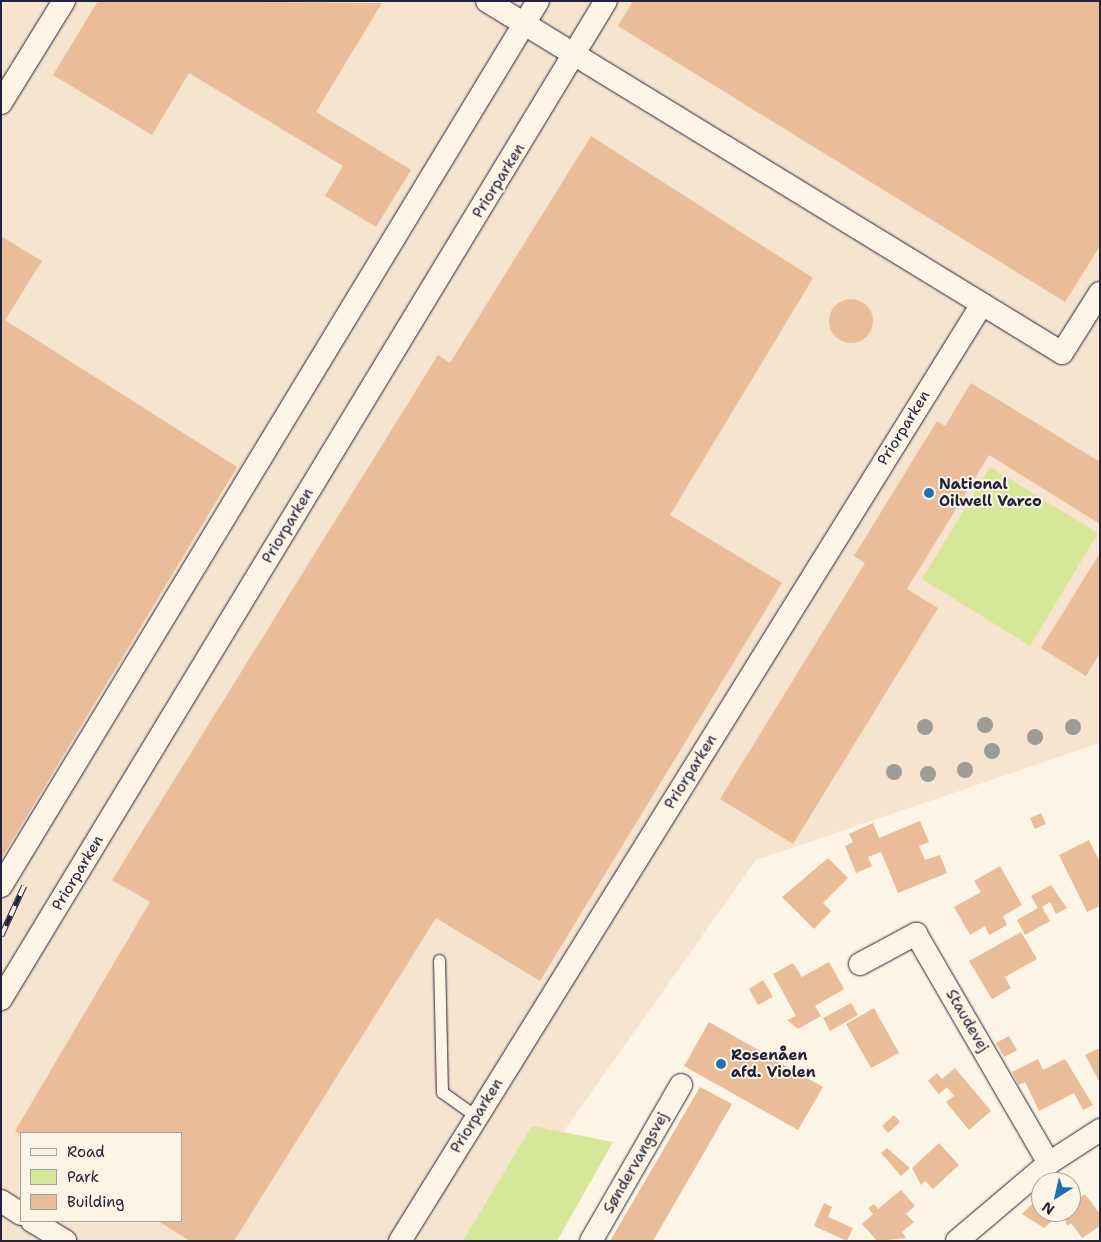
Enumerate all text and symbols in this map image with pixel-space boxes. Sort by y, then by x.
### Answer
street label: Priorparken [469,140,529,222]
street label: Priorparken [874,387,934,469]
place label: National Oilwell Varco [939,475,1042,510]
street label: Priorparken [259,485,317,567]
marker: National Oilwell Varco [923,487,935,499]
street label: Priorparken [661,731,721,813]
street label: Priorparken [49,832,107,914]
street label: Staudevej [942,986,992,1056]
place label: Rosenåen afd. Violen [731,1046,816,1081]
marker: Rosenåen afd. Violen [715,1058,727,1070]
street label: Priorparken [447,1075,507,1157]
street label: Søndervangsvej [600,1109,672,1217]
legend [20,1132,182,1222]
text: Road [67,1142,105,1162]
text: Park [67,1167,99,1187]
north arrow [1031,1172,1081,1222]
text: Building [67,1192,124,1212]
text: N [1038,1198,1058,1219]

